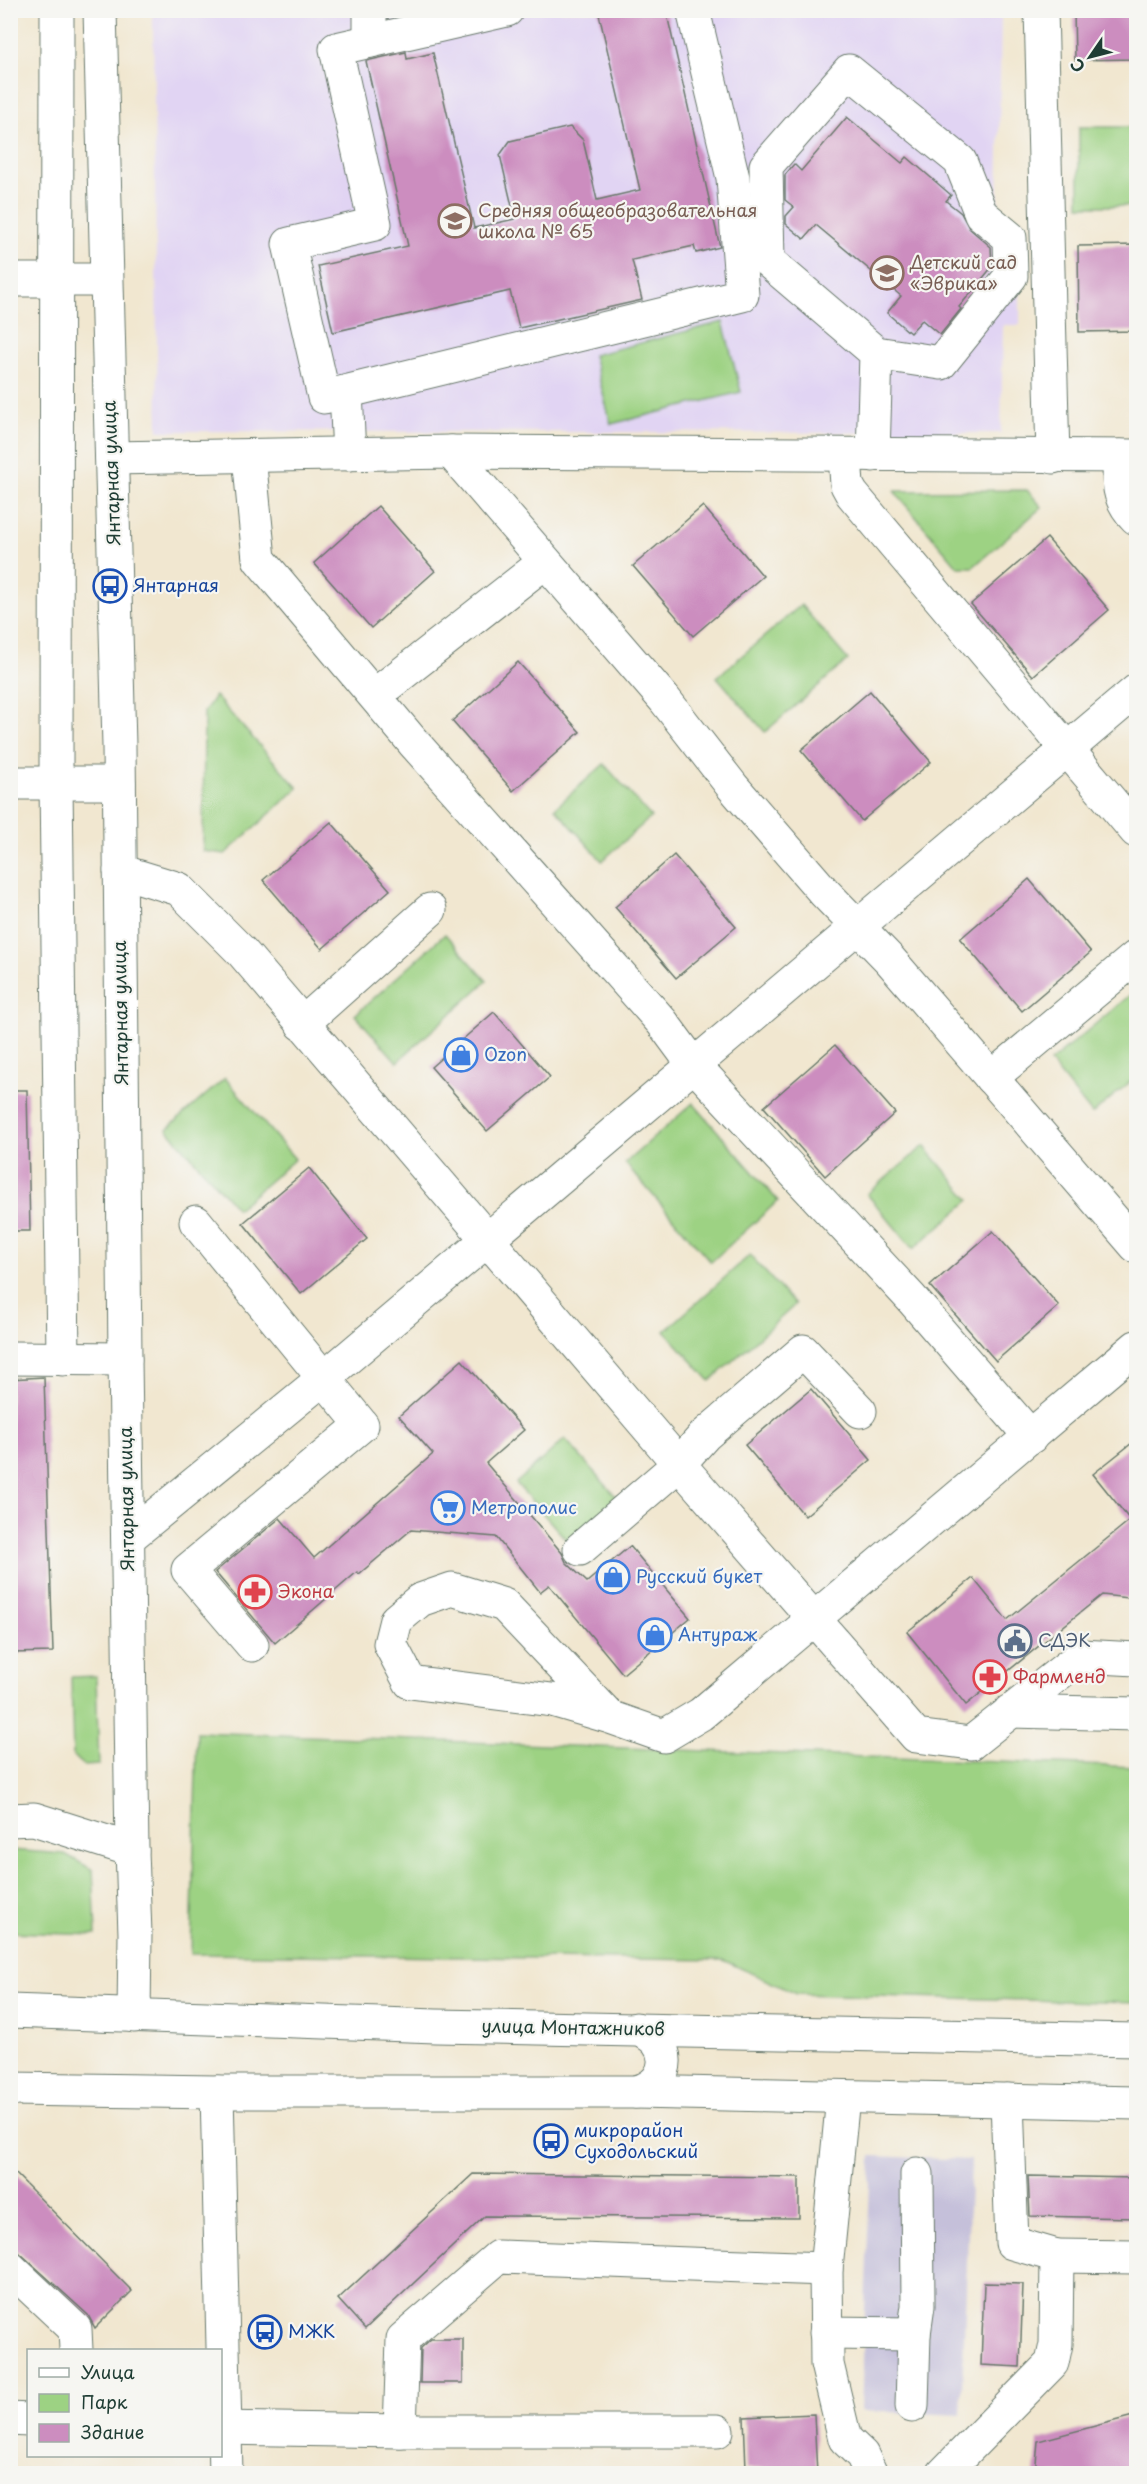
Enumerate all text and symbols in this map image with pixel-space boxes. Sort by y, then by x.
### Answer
north arrow [1060,27,1120,87]
text: С [1064,54,1090,78]
place label: Средняя общеобразовательная школа № 65 [478,196,757,244]
school or university icon: Средняя общеобразовательная школа № 65 [437,203,473,239]
place label: Детский сад «Эврика» [909,248,1017,296]
school or university icon: Детский сад «Эврика» [869,255,905,291]
street label: Янтарная улица [94,400,127,546]
bus stop icon: Янтарная [92,568,128,604]
place label: Янтарная [133,571,219,598]
street label: Янтарная улица [105,940,134,1086]
shop icon: Ozon [443,1037,479,1073]
place label: Ozon [484,1040,527,1067]
street label: Янтарная улица [111,1426,140,1572]
supermarket icon: Метрополис [430,1490,466,1526]
place label: Метрополис [471,1493,577,1520]
shop icon: Русский букет [595,1559,631,1595]
place label: Русский букет [636,1562,762,1589]
pharmacy icon: Экона [237,1574,273,1610]
place label: Экона [278,1577,335,1604]
shop icon: Антураж [637,1617,673,1653]
place label: Антураж [678,1620,758,1647]
public building icon: СДЭК [997,1623,1033,1659]
place label: СДЭК [1038,1626,1091,1653]
pharmacy icon: Фармленд [972,1659,1008,1695]
place label: Фармленд [1013,1662,1106,1689]
street label: улица Монтажников [481,2011,665,2042]
place label: микрорайон Суходольский [574,2116,698,2164]
bus stop icon: микрорайон Суходольский [533,2123,569,2159]
bus stop icon: МЖК [247,2314,283,2350]
place label: МЖК [288,2317,335,2344]
legend [27,2349,222,2457]
text: Улица [81,2358,135,2385]
text: Парк [81,2388,128,2415]
text: Здание [81,2418,144,2445]

